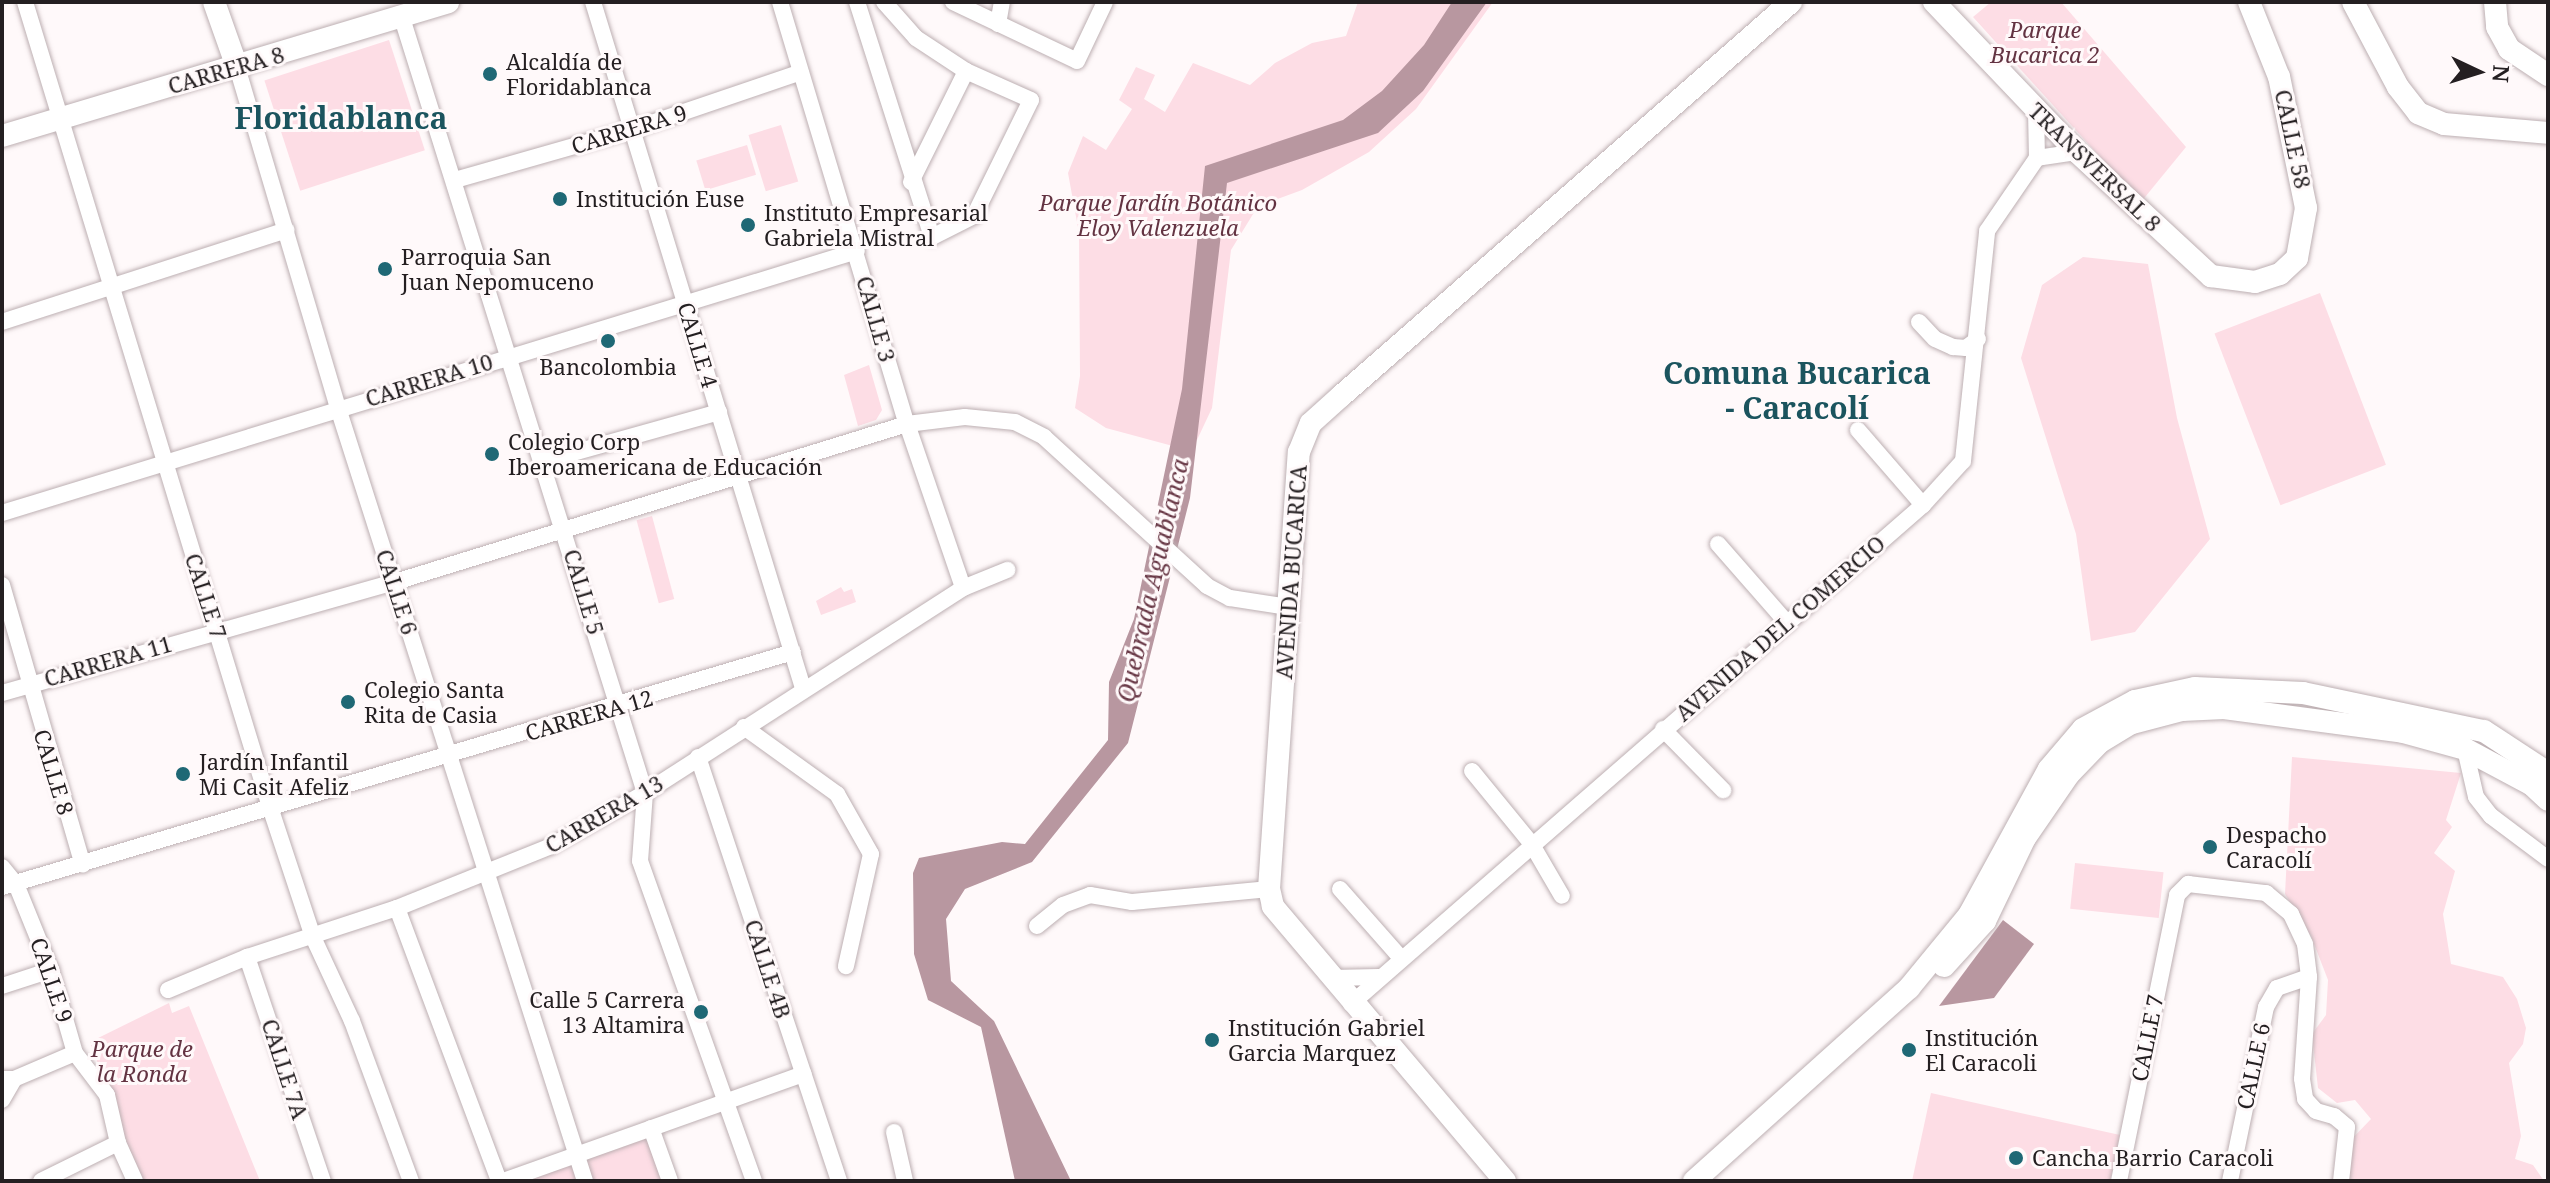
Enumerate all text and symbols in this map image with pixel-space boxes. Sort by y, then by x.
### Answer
park label: Parque Bucarica 2 [1990,16,2100,68]
north arrow [2438,32,2518,112]
street label: CARRERA 8 [165,41,287,99]
place label: Alcaldía de Floridablanca [506,48,652,100]
text: N [2486,64,2518,83]
marker: Alcaldía de Floridablanca [481,65,499,83]
street label: CALLE 58 [2270,87,2316,191]
street label: TRANSVERSAL 8 [2023,97,2167,237]
street label: CARRERA 9 [568,99,690,159]
district label: Floridablanca [234,100,448,136]
place label: Institución Euse [576,186,745,212]
park label: Parque Jardín Botánico Eloy Valenzuela [1039,189,1277,240]
marker: Institución Euse [551,190,569,208]
place label: Instituto Empresarial Gabriela Mistral [764,199,988,250]
marker: Instituto Empresarial Gabriela Mistral [739,216,757,234]
place label: Parroquia San Juan Nepomuceno [401,243,594,294]
marker: Parroquia San Juan Nepomuceno [376,260,394,278]
street label: CALLE 3 [851,273,901,365]
street label: CALLE 4 [672,299,724,391]
marker: Bancolombia [599,332,617,350]
street label: CARRERA 10 [362,348,496,412]
place label: Bancolombia [539,354,677,380]
district label: Comuna Bucarica - Caracolí [1663,355,1931,426]
place label: Colegio Corp Iberoamericana de Educación [508,428,822,480]
marker: Colegio Corp Iberoamericana de Educación [483,445,501,463]
water label: Quebrada Aguablanca [1110,456,1194,704]
street label: AVENIDA BUCARICA [1270,464,1312,680]
street label: AVENIDA DEL COMERCIO [1670,530,1890,726]
street label: CALLE 6 [371,546,423,638]
street label: CALLE 5 [558,546,610,638]
street label: CALLE 7 [180,550,232,642]
street label: CARRERA 11 [41,630,175,692]
place label: Colegio Santa Rita de Casia [364,676,505,728]
street label: CARRERA 12 [522,684,656,746]
marker: Colegio Santa Rita de Casia [339,693,357,711]
street label: CALLE 8 [28,726,80,818]
place label: Jardín Infantil Mi Casit Afeliz [199,748,349,800]
marker: Jardín Infantil Mi Casit Afeliz [174,765,192,783]
street label: CARRERA 13 [540,770,668,858]
place label: Despacho Caracolí [2226,821,2327,872]
marker: Despacho Caracolí [2201,838,2219,856]
street label: CALLE 4B [740,916,796,1022]
street label: CALLE 9 [25,934,79,1026]
place label: Calle 5 Carrera 13 Altamira [529,986,685,1038]
street label: CALLE 7 [2126,992,2168,1084]
marker: Calle 5 Carrera 13 Altamira [692,1003,710,1021]
place label: Institución Gabriel Garcia Marquez [1228,1014,1425,1066]
street label: CALLE 7A [256,1016,314,1122]
street label: CALLE 6 [2231,1020,2275,1112]
place label: Institución El Caracoli [1925,1024,2038,1076]
marker: Institución Gabriel Garcia Marquez [1203,1031,1221,1049]
park label: Parque de la Ronda [91,1035,193,1086]
marker: Institución El Caracoli [1900,1041,1918,1059]
place label: Cancha Barrio Caracoli [2032,1145,2274,1171]
marker: Cancha Barrio Caracoli [2007,1149,2025,1167]

